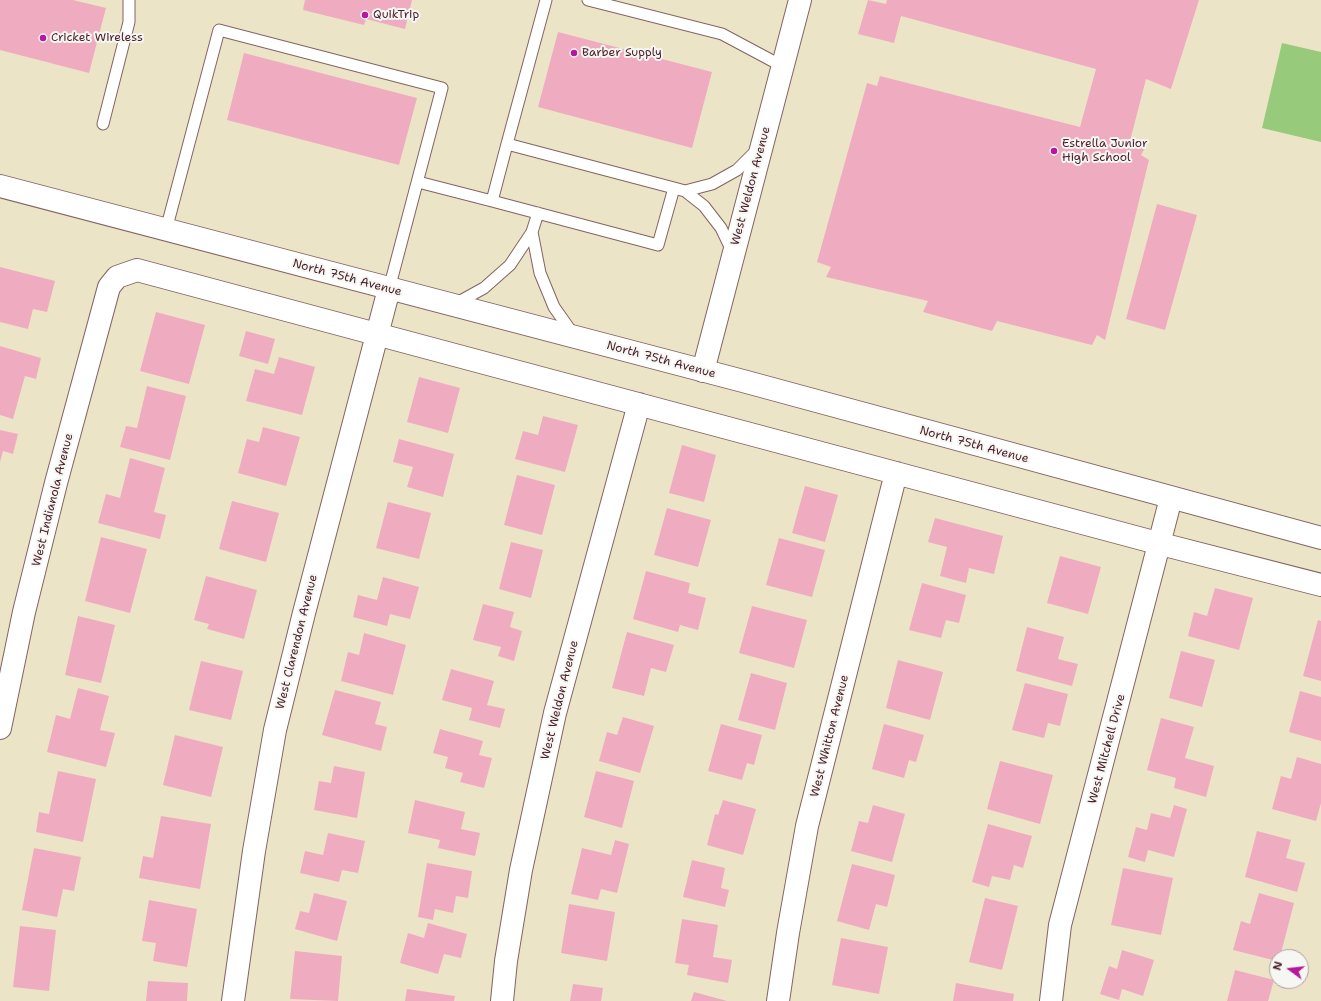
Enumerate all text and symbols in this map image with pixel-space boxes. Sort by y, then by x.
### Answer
place label: QuikTrip [373,8,419,22]
marker: QuikTrip [360,10,370,20]
place label: Cricket Wireless [51,31,143,45]
marker: Cricket Wireless [38,33,48,43]
place label: Barber Supply [582,46,662,60]
marker: Barber Supply [569,48,579,58]
street label: West Weldon Avenue [728,125,774,247]
place label: Estrella Junior High School [1062,137,1148,165]
marker: Estrella Junior High School [1049,146,1059,156]
street label: North 75th Avenue [291,257,403,299]
street label: North 75th Avenue [605,339,717,381]
street label: North 75th Avenue [918,424,1030,466]
street label: West Indianola Avenue [29,432,77,568]
street label: West Clarendon Avenue [273,573,321,711]
street label: West Weldon Avenue [538,639,582,761]
street label: West Whitton Avenue [808,673,852,799]
street label: West Mitchell Drive [1085,693,1129,805]
north arrow [1269,949,1309,989]
text: N [1270,960,1286,972]

